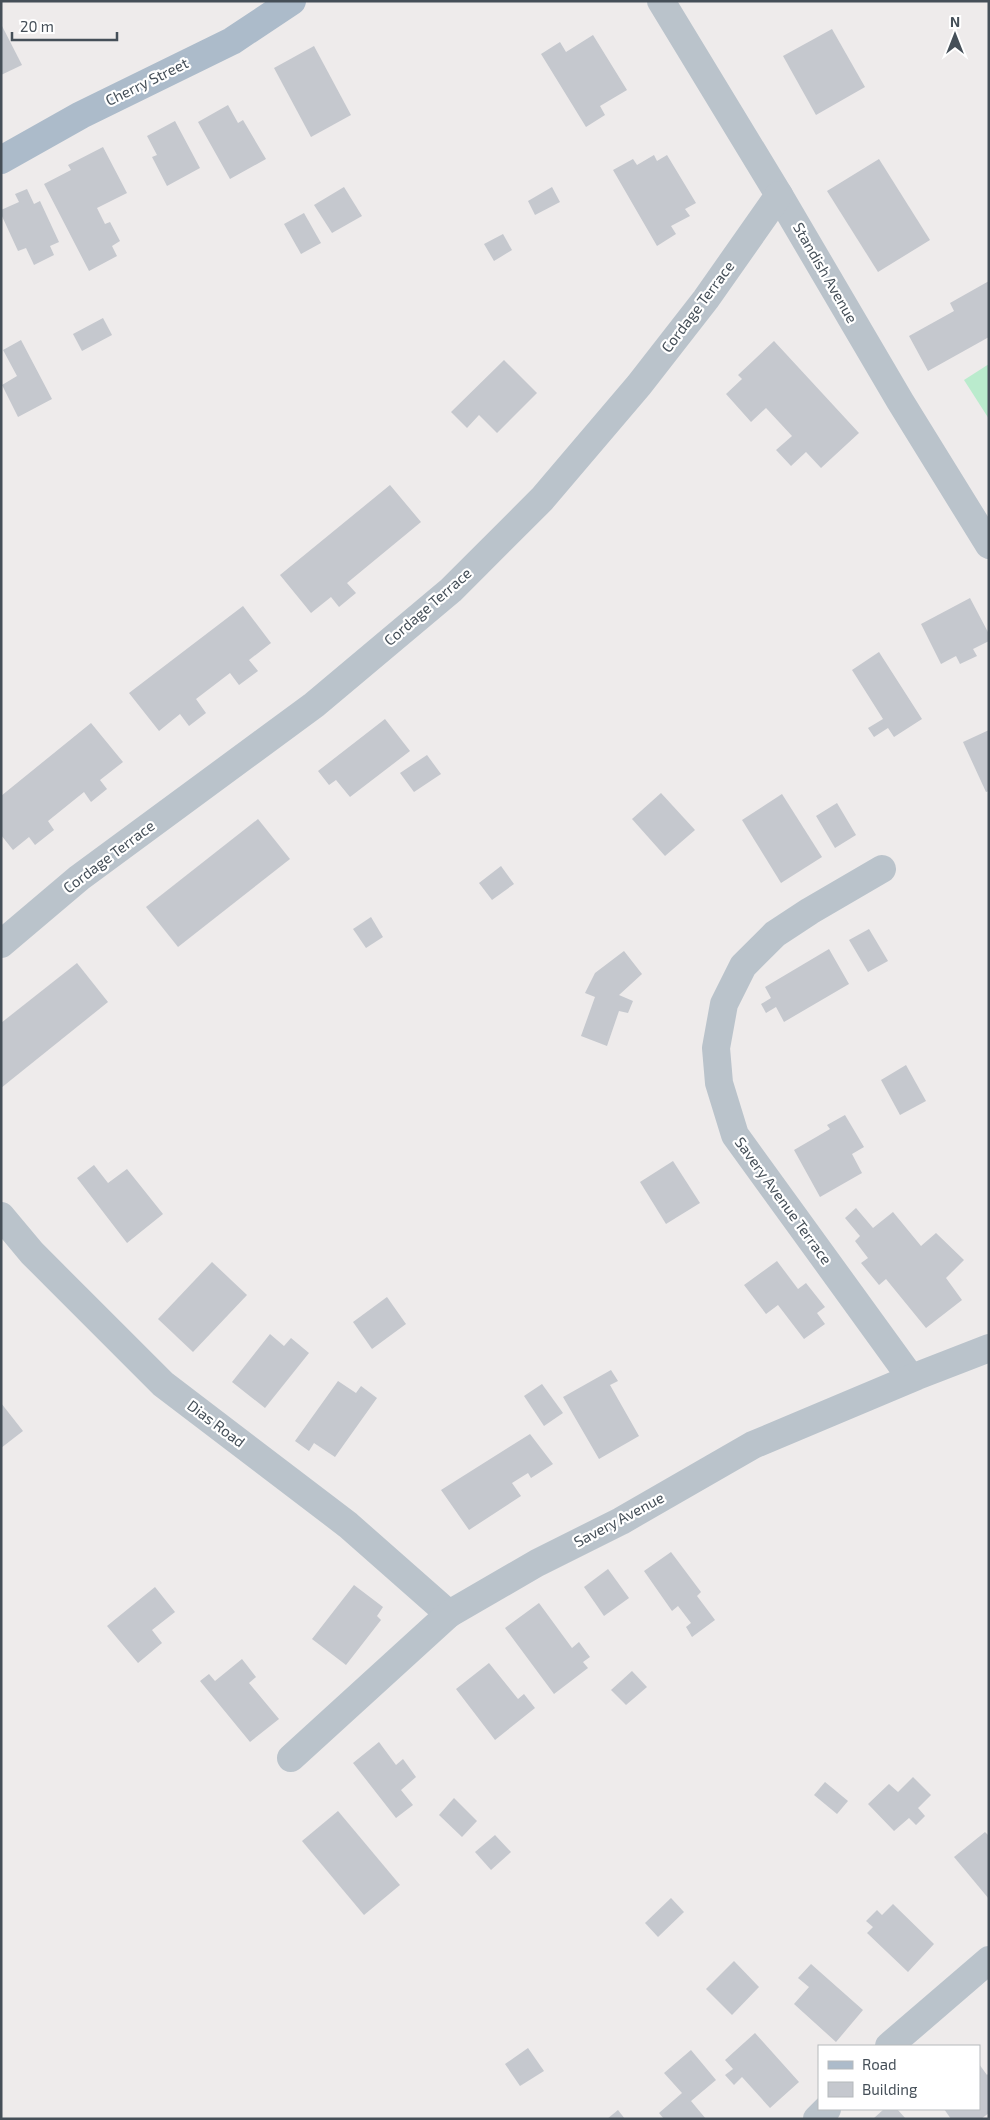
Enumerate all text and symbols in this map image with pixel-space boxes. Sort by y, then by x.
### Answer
scale bar [12,10,118,42]
north arrow [930,10,980,60]
text: N [950,13,960,30]
text: 20 m [20,17,54,35]
street label: Cherry Street [102,53,191,109]
street label: Standish Avenue [790,219,862,326]
street label: Cordage Terrace [657,257,737,356]
street label: Cordage Terrace [380,563,475,649]
street label: Cordage Terrace [59,816,158,896]
street label: Savery Avenue Terrace [732,1133,836,1268]
street label: Dias Road [184,1396,249,1451]
street label: Savery Avenue [570,1488,667,1550]
legend [818,2045,980,2110]
text: Road [862,2055,897,2073]
text: Building [862,2080,918,2098]

